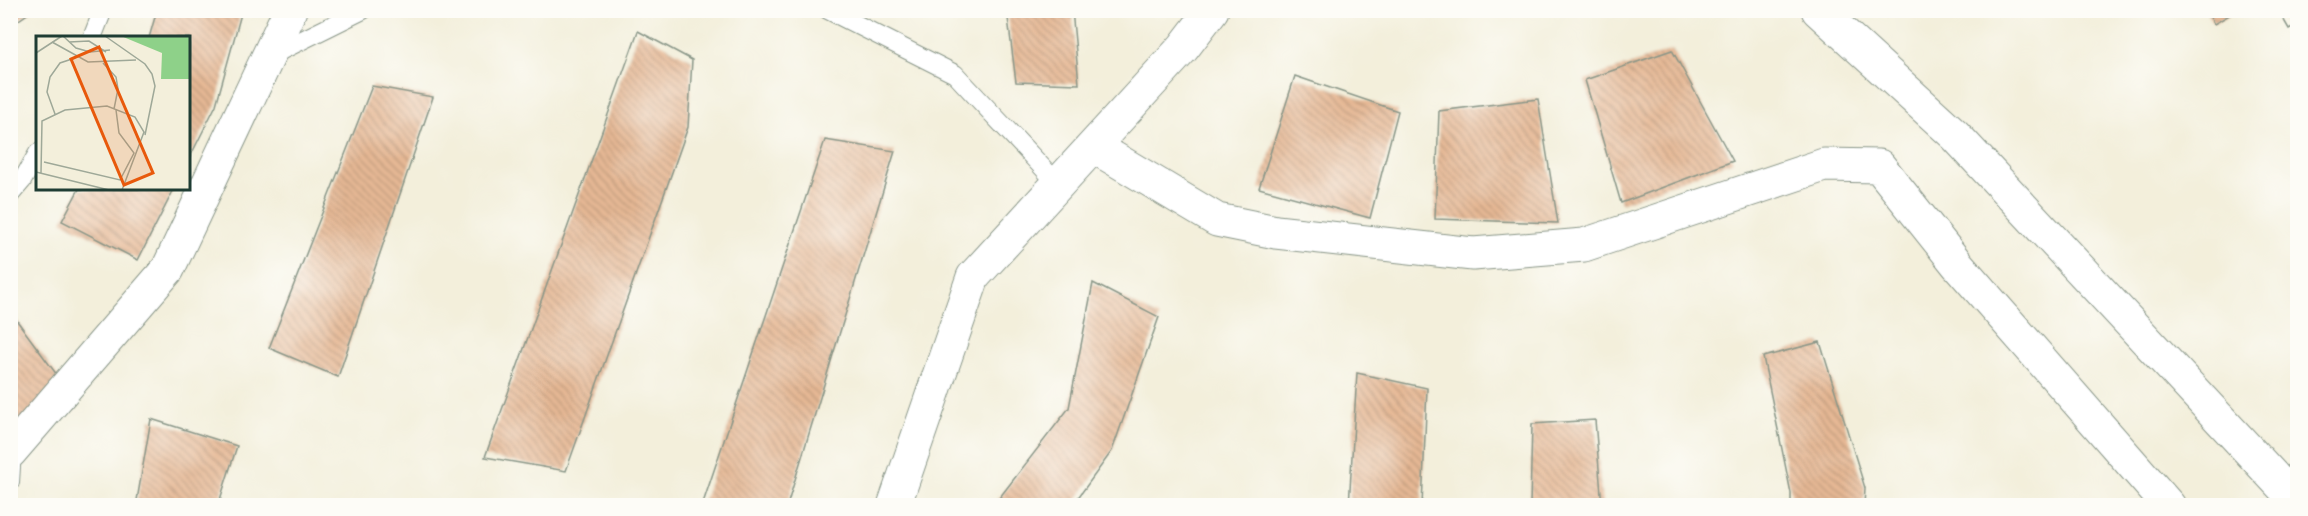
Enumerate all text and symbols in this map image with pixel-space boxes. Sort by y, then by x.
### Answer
inset map [36,36,190,190]

